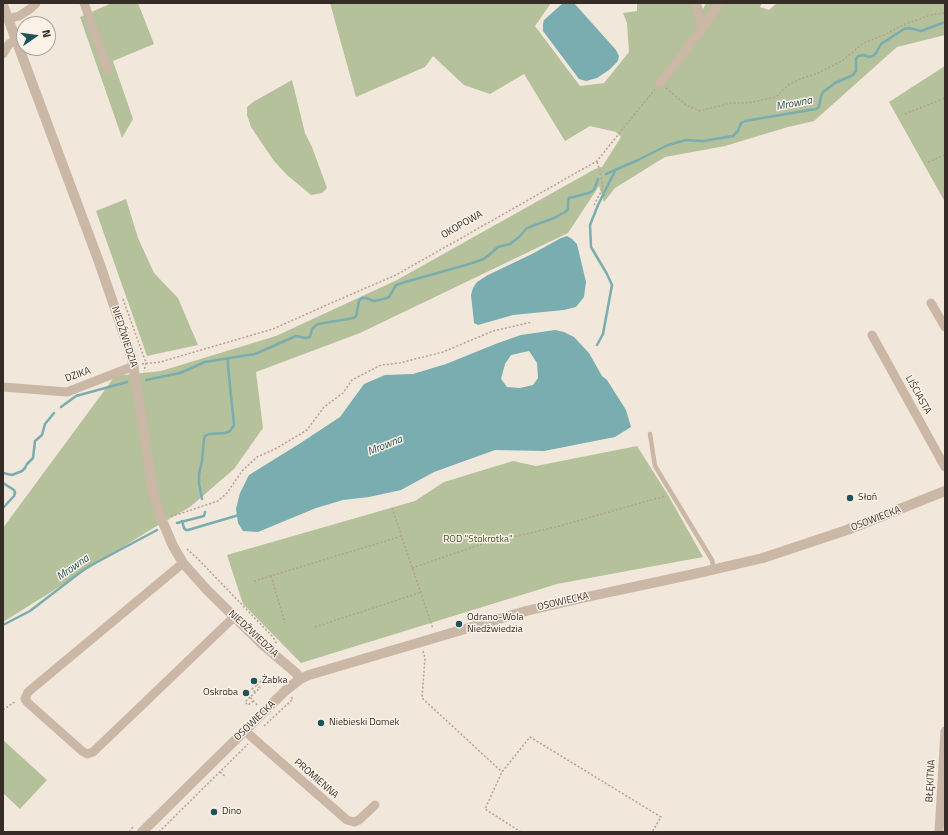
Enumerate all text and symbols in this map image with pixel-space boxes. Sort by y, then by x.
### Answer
north arrow [16,16,56,56]
text: N [38,28,55,39]
water label: Mrowna [775,94,813,114]
street label: OKOPOWA [439,208,485,242]
street label: NIEDŹWIEDZIA [108,305,140,369]
street label: DZIKA [64,365,92,385]
street label: LIŚCIASTA [902,373,934,417]
water label: Mrowna [366,433,404,459]
place label: Słoń [858,492,877,504]
marker: Słoń [845,493,855,503]
street label: OSOWIECKA [849,504,903,534]
park label: ROD "Stokrotka" [443,534,513,546]
water label: Mrowna [54,552,92,584]
street label: OSOWIECKA [536,590,590,614]
street label: NIEDŹWIEDZIA [226,608,280,660]
place label: Odrano-Wola Niedźwiedzia [467,612,523,636]
marker: Odrano-Wola Niedźwiedzia [454,619,464,629]
place label: Żabka [262,675,287,687]
marker: Żabka [249,676,259,686]
place label: Oskroba [203,687,238,699]
marker: Oskroba [241,688,251,698]
street label: OSOWIECKA [232,698,278,744]
place label: Niebieski Domek [329,717,399,729]
marker: Niebieski Domek [316,718,326,728]
street label: PROMIENNA [291,757,341,801]
street label: BŁĘKITNA [924,759,938,803]
place label: Dino [222,806,241,818]
marker: Dino [209,807,219,817]

